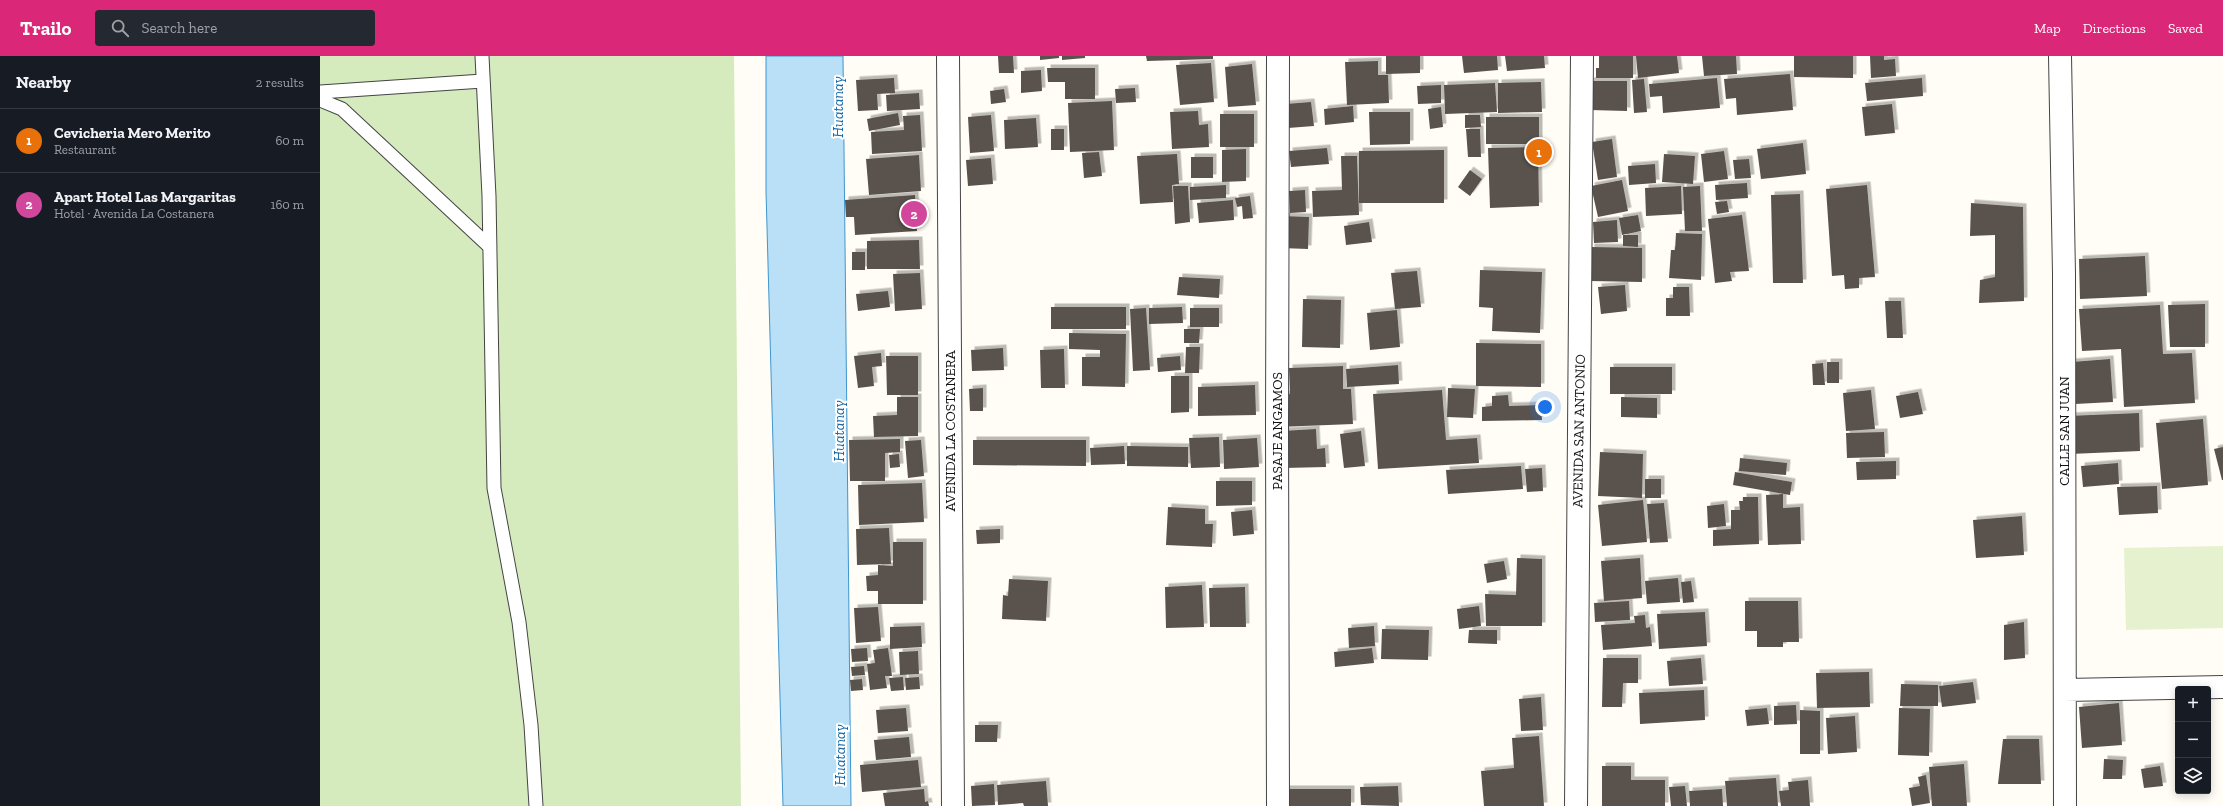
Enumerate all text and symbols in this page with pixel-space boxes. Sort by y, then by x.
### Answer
search box [95,10,375,46]
text: Trailo [20,17,71,40]
icon: search [109,17,131,39]
text: Search here [141,19,217,37]
text: Map [2034,20,2061,37]
text: Directions [2083,20,2146,37]
text: Saved [2168,20,2203,37]
text: Nearby [16,72,71,92]
text: 2 results [256,75,304,90]
water label: Huatanay [829,76,847,138]
text: Cevicheria Mero Merito [54,124,211,142]
text: 1 [26,133,32,148]
text: 60 m [275,133,304,148]
pin: 1 [1526,137,1552,167]
text: Restaurant [54,142,116,157]
text: Apart Hotel Las Margaritas [54,188,236,206]
text: 2 [26,197,32,212]
text: 160 m [270,197,304,212]
pin: 2 [901,199,927,229]
text: Hotel · Avenida La Costanera [54,206,214,221]
street label: AVENIDA LA COSTANERA [942,350,959,511]
street label: AVENIDA SAN ANTONIO [1569,354,1589,508]
street label: PASAJE ANGAMOS [1269,372,1286,490]
street label: CALLE SAN JUAN [2056,376,2073,486]
your location [1535,397,1555,417]
water label: Huatanay [830,400,848,462]
map controls [2175,686,2211,794]
button: + [2175,686,2211,722]
button: − [2175,722,2211,758]
water label: Huatanay [831,724,849,786]
button: layers [2175,758,2211,794]

